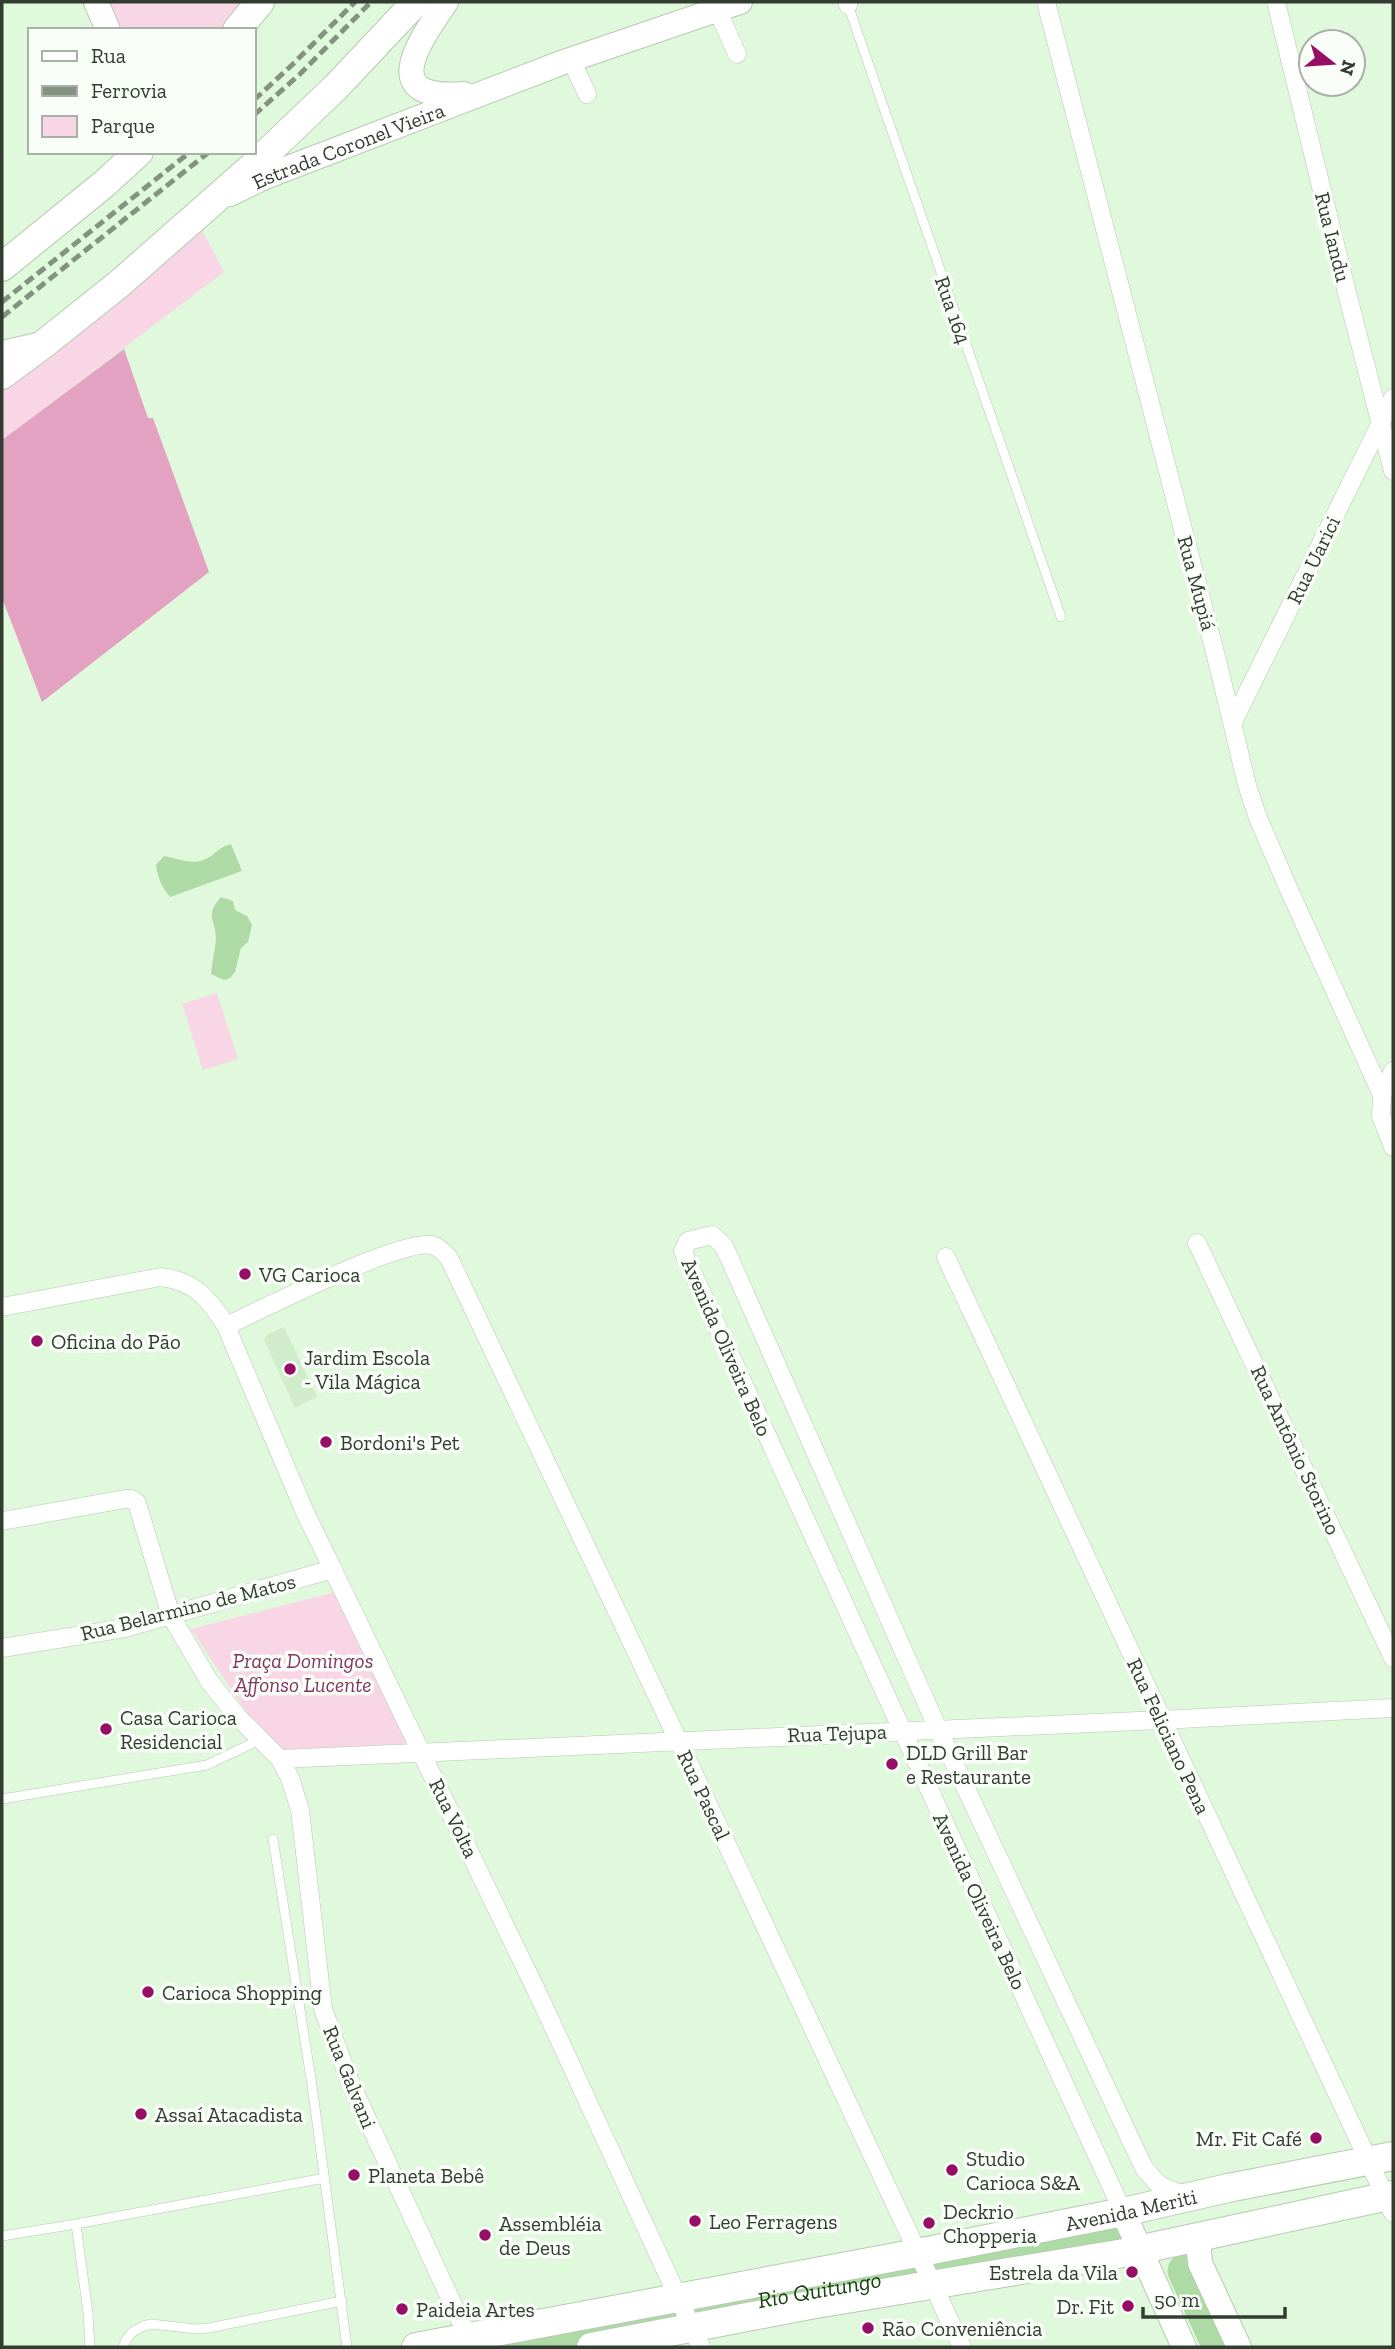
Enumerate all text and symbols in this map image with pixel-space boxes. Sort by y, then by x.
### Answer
legend [28,28,256,154]
north arrow [1297,28,1367,98]
text: Rua [91,43,126,68]
text: N [1335,58,1361,78]
text: Ferrovia [91,78,167,103]
street label: Estrada Coronel Vieira [248,97,448,194]
text: Parque [91,113,155,138]
street label: Rua Iandu [1310,189,1356,285]
street label: Rua 164 [930,273,976,347]
street label: Rua Uarici [1281,512,1345,608]
street label: Rua Mupiá [1172,533,1222,633]
street label: Avenida Oliveira Belo [676,1254,778,1440]
place label: VG Carioca [258,1262,360,1287]
marker: VG Carioca [237,1266,253,1282]
place label: Oficina do Pão [51,1329,181,1354]
marker: Oficina do Pão [29,1333,45,1349]
place label: Jardim Escola - Vila Mágica [304,1345,430,1394]
marker: Jardim Escola - Vila Mágica [282,1361,298,1377]
street label: Rua Antônio Storino [1246,1361,1346,1539]
place label: Bordoni's Pet [340,1430,460,1455]
marker: Bordoni's Pet [318,1434,334,1450]
street label: Rua Belarmino de Matos [78,1568,298,1646]
park label: Praça Domingos Affonso Lucente [233,1648,373,1697]
street label: Rua Feliciano Pena [1122,1654,1216,1818]
place label: Casa Carioca Residencial [120,1705,237,1754]
street label: Rua Tejupa [787,1719,887,1748]
marker: Casa Carioca Residencial [98,1721,114,1737]
place label: DLD Grill Bar e Restaurante [906,1740,1031,1789]
street label: Rua Pascal [672,1746,736,1844]
marker: DLD Grill Bar e Restaurante [884,1756,900,1772]
street label: Rua Volta [424,1774,484,1862]
street label: Avenida Oliveira Belo [928,1809,1032,1993]
place label: Carioca Shopping [162,1980,323,2005]
marker: Carioca Shopping [140,1984,156,2000]
street label: Rua Galvani [318,2022,382,2132]
place label: Assaí Atacadista [155,2102,303,2127]
marker: Assaí Atacadista [133,2106,149,2122]
place label: Mr. Fit Café [1196,2126,1302,2151]
marker: Mr. Fit Café [1308,2130,1324,2146]
place label: Studio Carioca S&A [966,2146,1080,2195]
marker: Studio Carioca S&A [944,2162,960,2178]
place label: Planeta Bebê [368,2163,484,2188]
marker: Planeta Bebê [346,2167,362,2183]
street label: Avenida Meriti [1063,2183,1199,2236]
place label: Deckrio Chopperia [943,2199,1037,2248]
place label: Leo Ferragens [709,2209,837,2234]
place label: Assembléia de Deus [499,2211,602,2260]
marker: Leo Ferragens [687,2213,703,2229]
marker: Deckrio Chopperia [921,2215,937,2231]
marker: Assembléia de Deus [477,2227,493,2243]
place label: Estrela da Vila [989,2260,1118,2285]
marker: Estrela da Vila [1124,2264,1140,2280]
water label: Rio Quitungo [756,2265,883,2314]
scale bar [1143,2276,1285,2320]
text: 50 m [1154,2287,1200,2312]
place label: Dr. Fit [1056,2294,1114,2319]
place label: Paideia Artes [416,2297,535,2322]
marker: Dr. Fit [1120,2298,1136,2314]
marker: Paideia Artes [394,2301,410,2317]
place label: Rão Conveniência [882,2316,1042,2341]
marker: Rão Conveniência [860,2320,876,2336]

